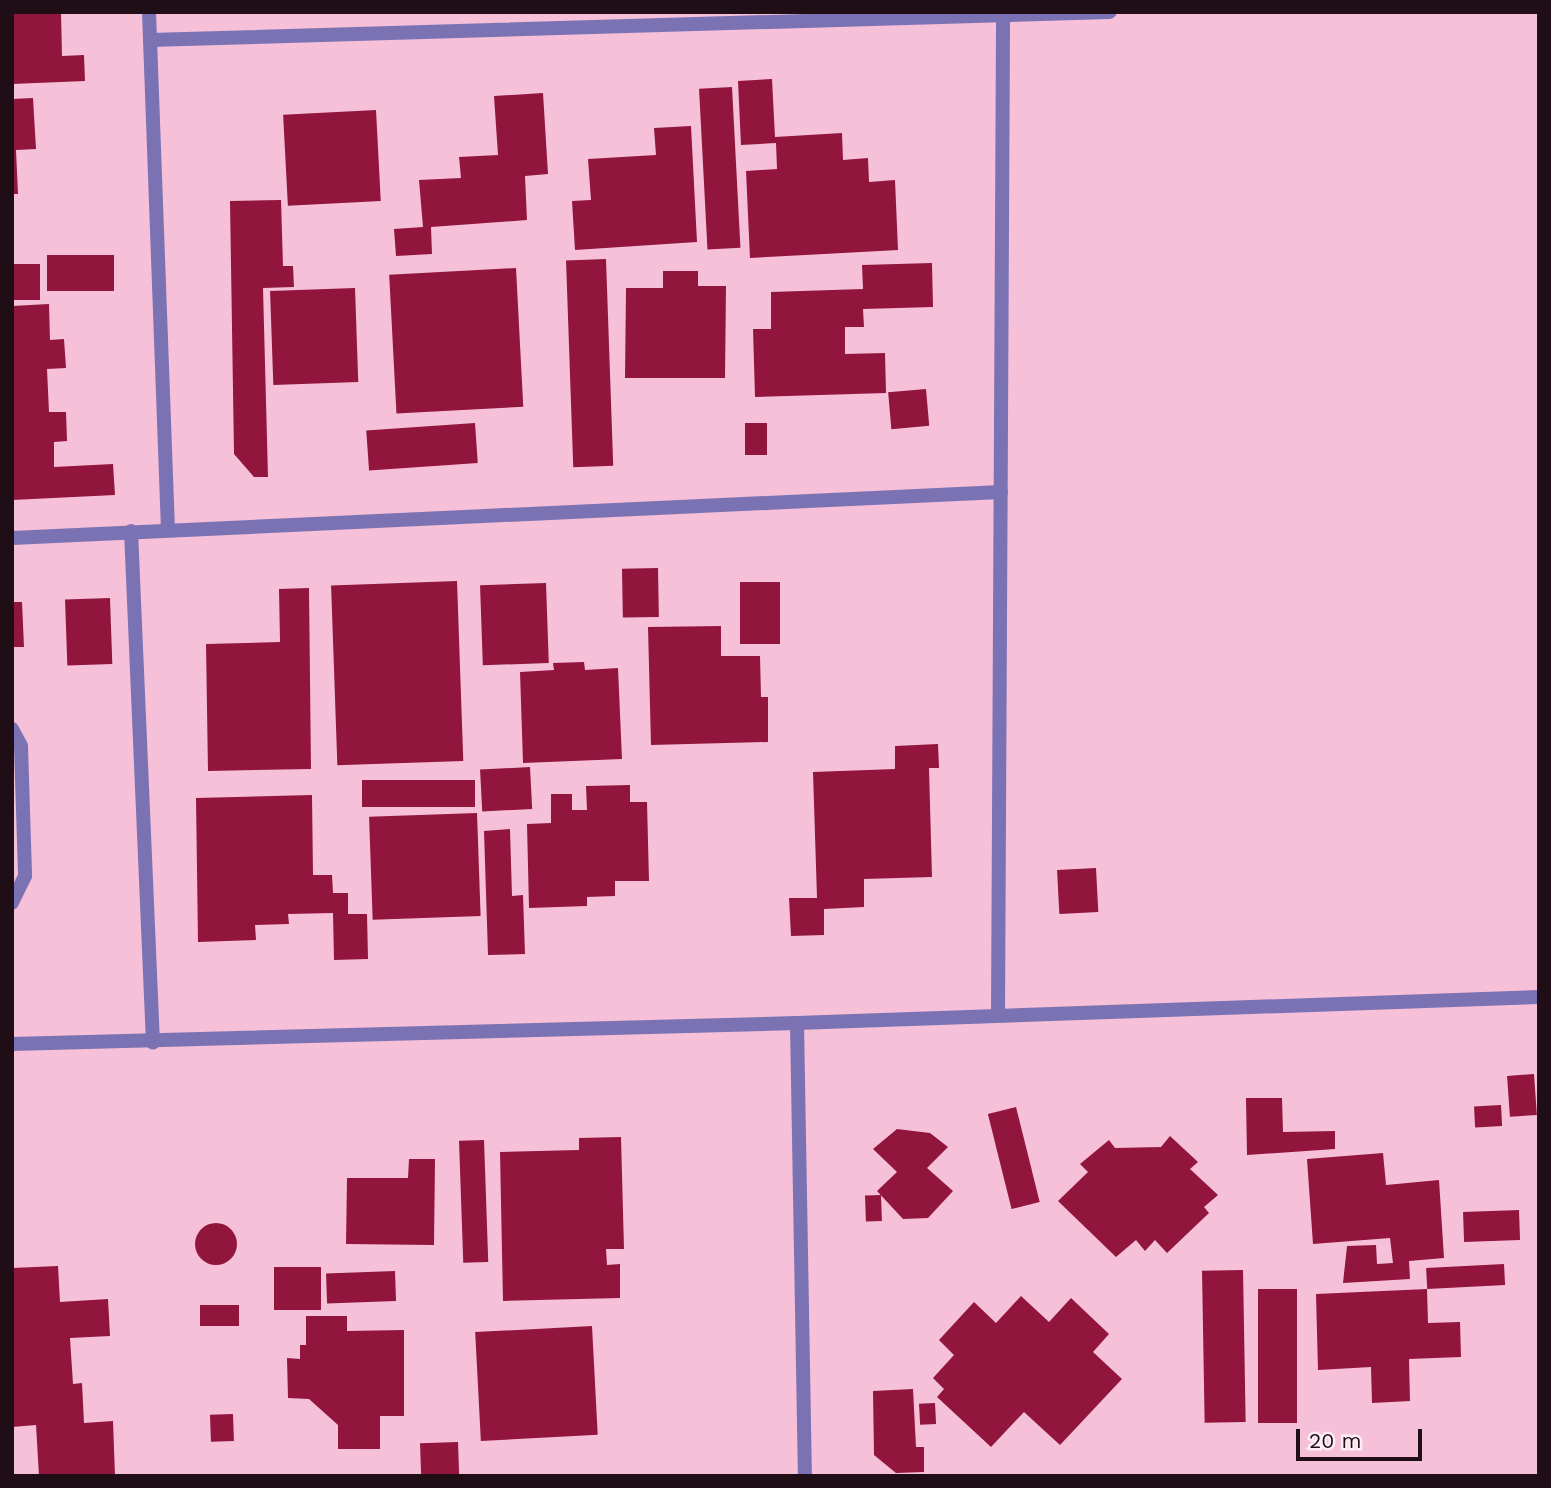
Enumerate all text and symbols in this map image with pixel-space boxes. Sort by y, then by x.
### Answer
scale bar [1299,1414,1425,1458]
text: 20 m [1309,1428,1361,1453]

